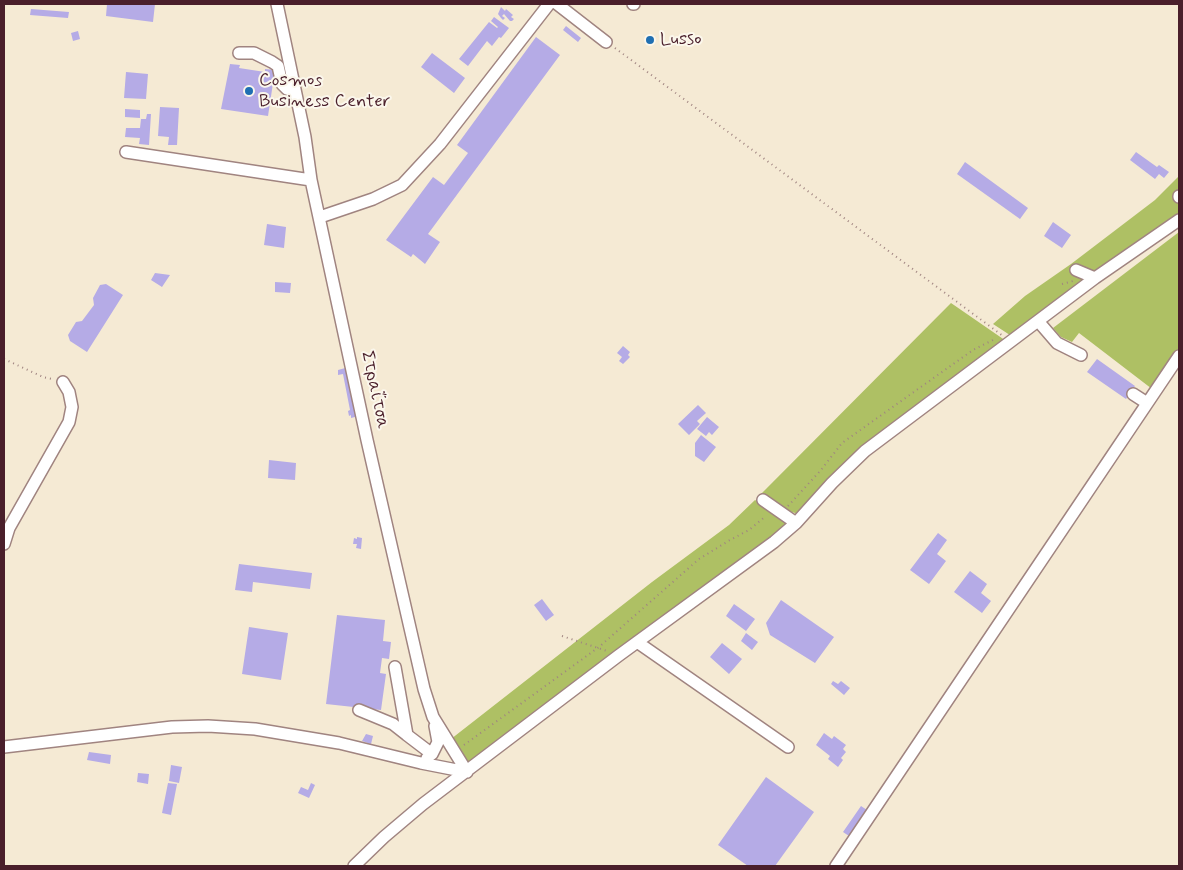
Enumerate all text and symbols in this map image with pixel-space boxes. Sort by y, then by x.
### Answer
place label: Lusso [660,29,701,51]
marker: Lusso [644,34,656,46]
place label: Cosmos Business Center [259,70,390,112]
marker: Cosmos Business Center [243,85,255,97]
street label: Στραΐτσα [355,349,393,431]

